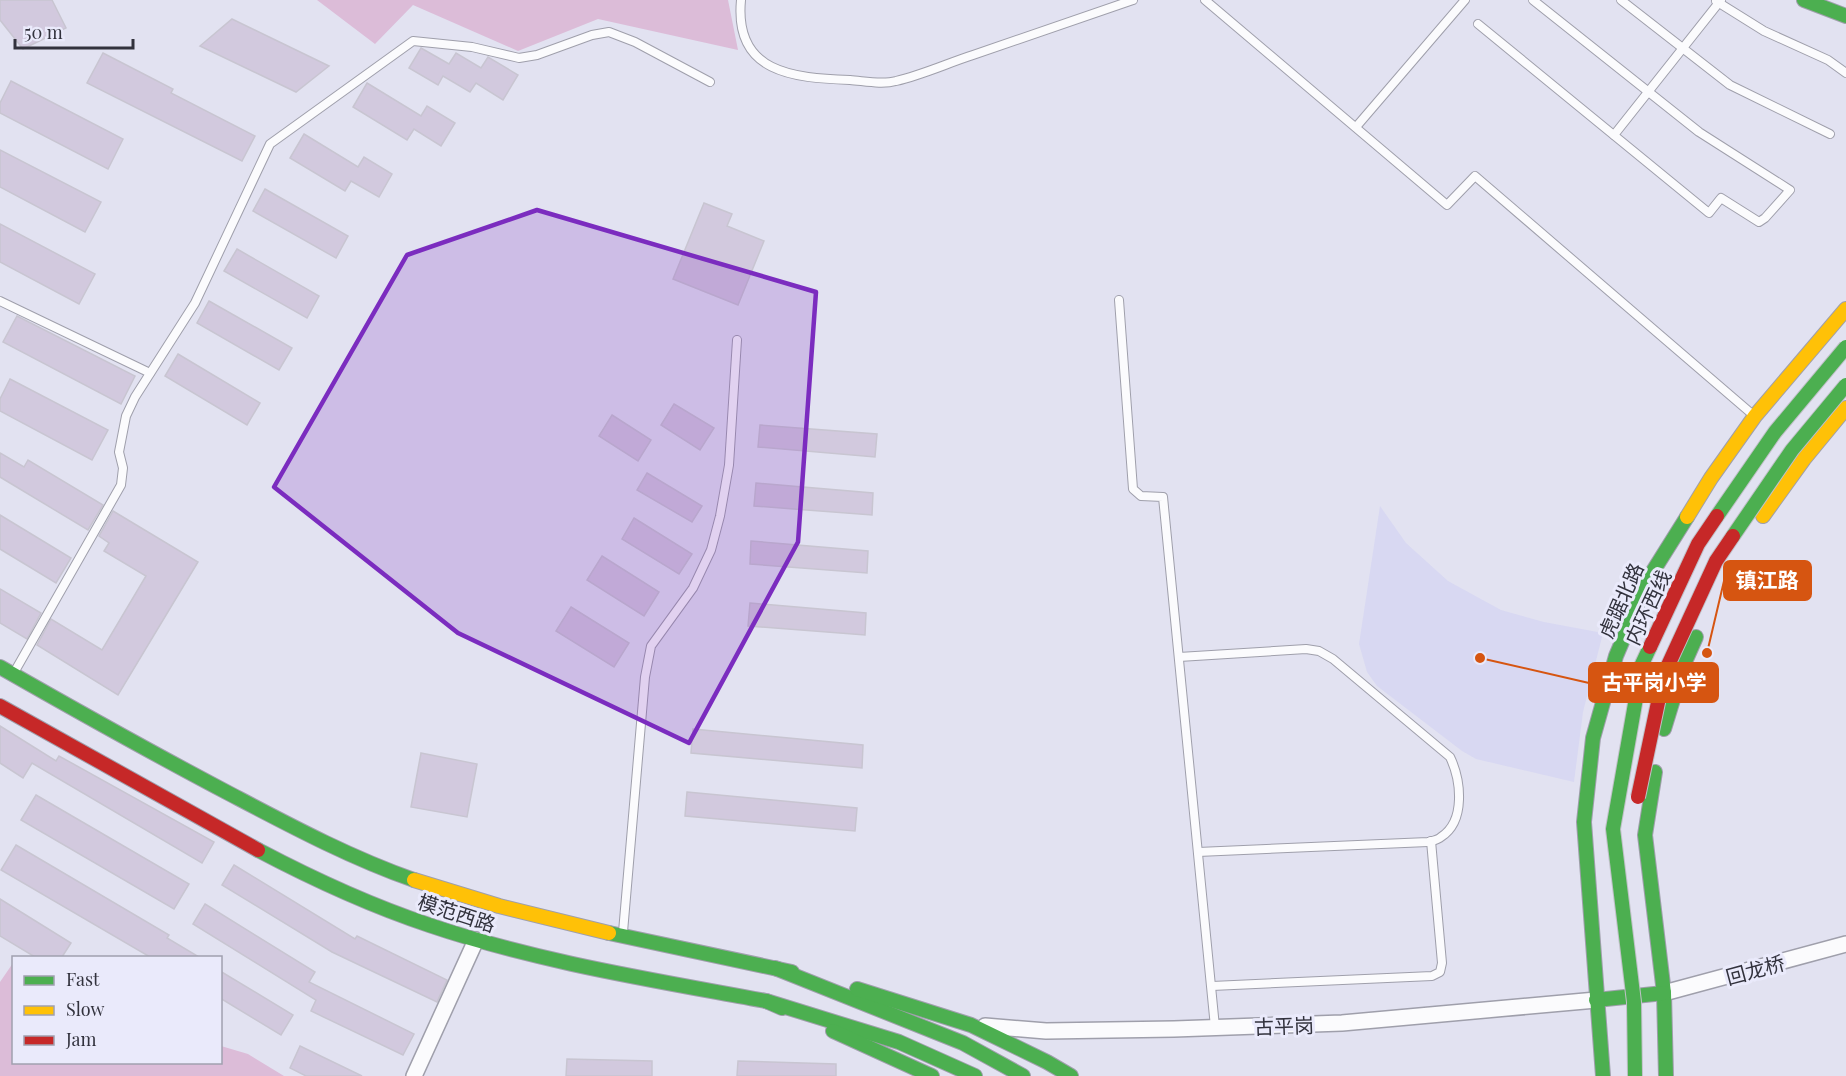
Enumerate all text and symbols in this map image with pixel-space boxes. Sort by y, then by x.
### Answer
scale bar [15,12,134,50]
text: 50 m [24,20,63,44]
street label: 虎踞北路 [1591,558,1649,642]
callout: 镇江路 [1724,561,1811,600]
street label: 内环西线 [1618,565,1676,649]
text: 镇江路 [1736,565,1799,593]
callout: 古平岗小学 [1589,663,1718,702]
text: 古平岗小学 [1602,667,1707,695]
street label: 模范西路 [415,887,499,937]
street label: 回龙桥 [1723,948,1787,990]
legend [12,956,222,1064]
text: Fast [66,967,100,991]
text: Slow [66,997,104,1021]
street label: 古平岗 [1254,1010,1314,1040]
text: Jam [65,1027,96,1051]

